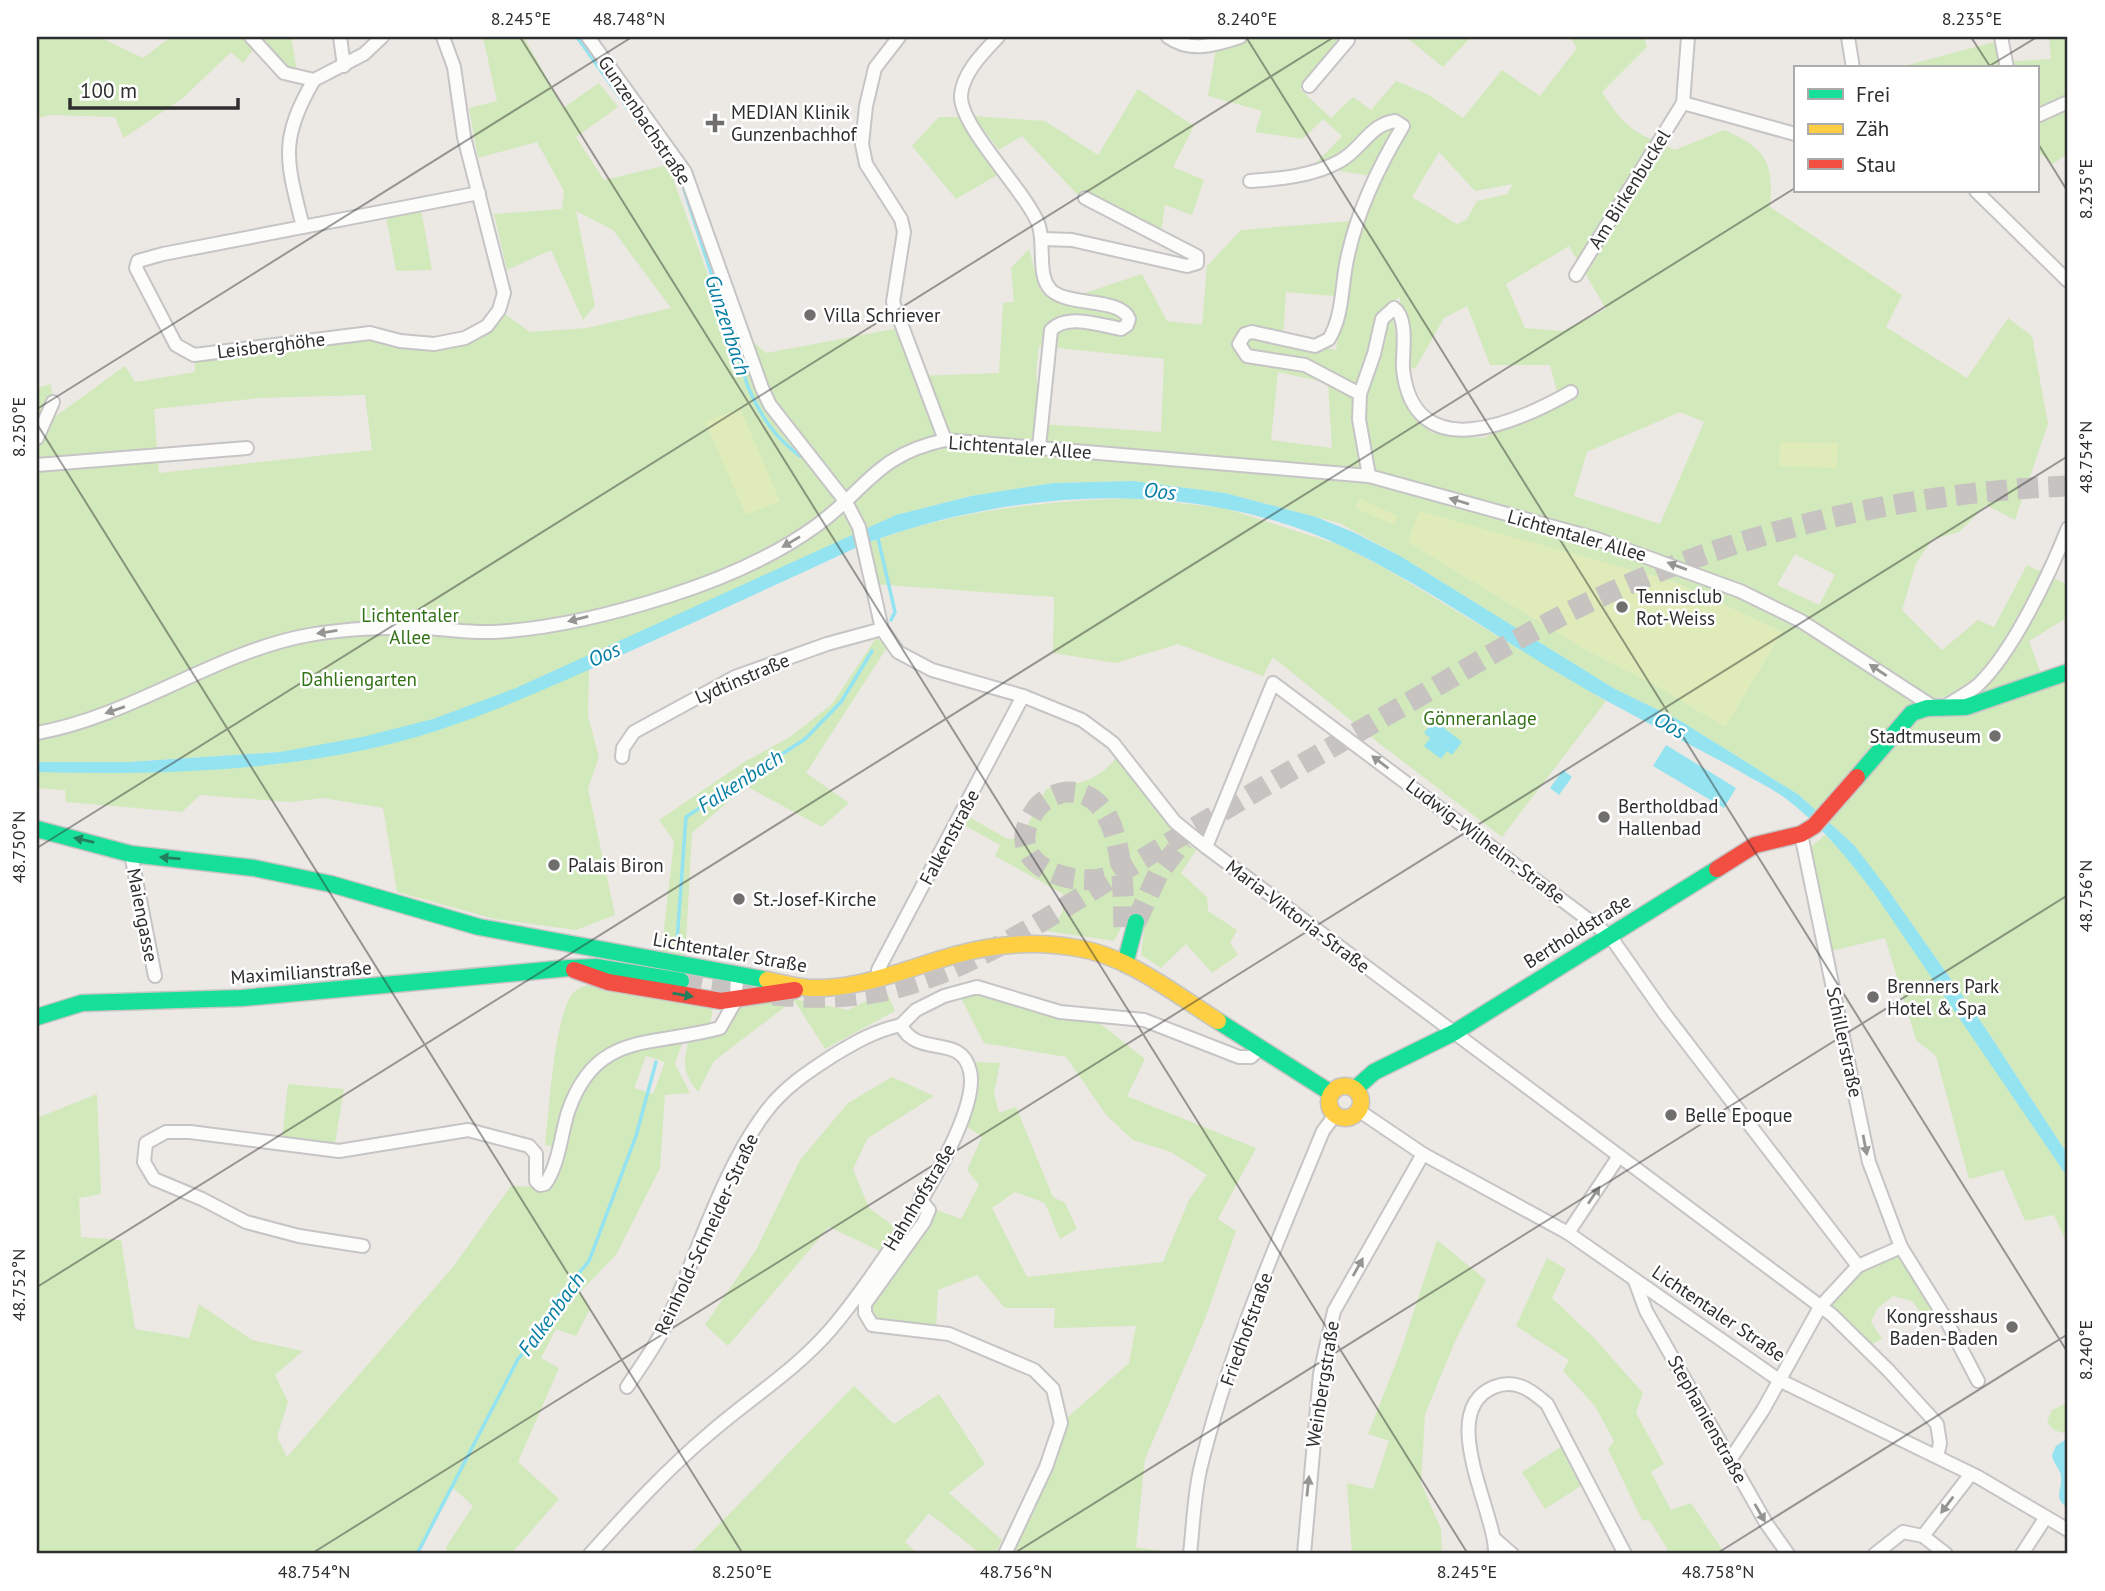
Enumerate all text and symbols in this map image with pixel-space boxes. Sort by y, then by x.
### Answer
text: 8.245°E [491,7,551,30]
text: 48.748°N [593,7,665,30]
text: 8.240°E [1217,7,1277,30]
text: 8.235°E [1942,7,2002,30]
street label: Gunzenbachstraße [593,51,697,189]
scale bar [70,66,238,110]
legend [1794,66,2038,192]
text: 100 m [80,77,137,104]
text: Frei [1856,81,1890,108]
place label: MEDIAN Klinik Gunzenbachhof [731,100,857,146]
marker: MEDIAN Klinik Gunzenbachhof [705,113,725,133]
text: Zäh [1856,115,1889,142]
street label: Am Birkenbuckel [1583,124,1676,253]
text: Stau [1856,151,1896,178]
text: 8.235°E [2074,159,2097,219]
water label: Gunzenbach [699,271,757,379]
place label: Villa Schriever [823,303,941,327]
marker: Villa Schriever [802,307,818,323]
street label: Leisberghöhe [216,326,326,364]
text: 8.250°E [7,397,30,457]
text: 48.754°N [2074,421,2097,493]
street label: Lichtentaler Allee [948,430,1092,464]
water label: Oos [1142,476,1178,506]
one-way arrow [1448,495,1469,505]
street label: Lichtentaler Allee [1505,504,1649,566]
one-way arrow [781,536,800,548]
one-way arrow [1666,560,1687,571]
place label: Tennisclub Rot-Weiss [1636,584,1722,630]
marker: Tennisclub Rot-Weiss [1614,599,1630,615]
park label: Lichtentaler Allee [361,603,459,649]
one-way arrow [567,614,589,625]
one-way arrow [316,627,338,638]
water label: Oos [584,635,625,673]
street label: Lydtinstraße [691,647,793,709]
one-way arrow [1869,663,1887,677]
park label: Dahliengarten [301,667,417,691]
one-way arrow [104,705,125,716]
water label: Oos [1649,705,1691,745]
park label: Gönneranlage [1423,706,1537,730]
place label: Stadtmuseum [1869,724,1981,748]
marker: Stadtmuseum [1987,728,2003,744]
water label: Falkenbach [692,743,788,819]
one-way arrow [1371,755,1389,769]
street label: Ludwig-Wilhelm-Straße [1401,773,1571,909]
street label: Falkenstraße [914,785,984,889]
place label: Bertholdbad Hallenbad [1618,794,1718,840]
marker: Bertholdbad Hallenbad [1596,809,1612,825]
text: 48.750°N [7,811,30,883]
one-way arrow [73,834,95,845]
one-way arrow [158,852,180,863]
place label: Palais Biron [568,853,664,877]
street label: Maria-Viktoria-Straße [1221,854,1375,978]
marker: Palais Biron [546,857,562,873]
text: 48.756°N [2074,860,2097,932]
street label: Maiengasse [122,866,164,964]
place label: St.-Josef-Kirche [753,887,876,911]
street label: Bertholdstraße [1519,889,1635,973]
marker: St.-Josef-Kirche [731,891,747,907]
street label: Lichtentaler Straße [651,927,809,977]
street label: Maximilianstraße [230,955,372,989]
place label: Brenners Park Hotel & Spa [1887,974,1999,1020]
street label: Schillerstraße [1822,984,1868,1100]
marker: Brenners Park Hotel & Spa [1865,989,1881,1005]
one-way arrow [672,990,694,1001]
place label: Belle Epoque [1685,1103,1792,1127]
marker: Belle Epoque [1663,1107,1679,1123]
street label: Reinhold-Schneider-Straße [649,1130,763,1338]
one-way arrow [1860,1134,1871,1156]
street label: Hahnhofstraße [878,1139,960,1255]
one-way arrow [1587,1186,1601,1204]
text: 48.752°N [7,1249,30,1321]
one-way arrow [1352,1257,1364,1277]
street label: Lichtentaler Straße [1648,1259,1790,1367]
water label: Falkenbach [512,1267,590,1361]
street label: Friedhofstraße [1214,1269,1278,1389]
place label: Kongresshaus Baden-Baden [1886,1304,1998,1350]
street label: Weinbergstraße [1300,1319,1344,1449]
marker: Kongresshaus Baden-Baden [2004,1319,2020,1335]
text: 8.240°E [2074,1320,2097,1380]
street label: Stephanienstraße [1663,1351,1753,1487]
one-way arrow [1303,1475,1314,1497]
one-way arrow [1940,1496,1954,1514]
one-way arrow [1754,1504,1766,1523]
text: 48.754°N [278,1560,350,1583]
text: 8.250°E [712,1560,772,1583]
text: 48.756°N [980,1560,1052,1583]
text: 8.245°E [1437,1560,1497,1583]
text: 48.758°N [1682,1560,1754,1583]

